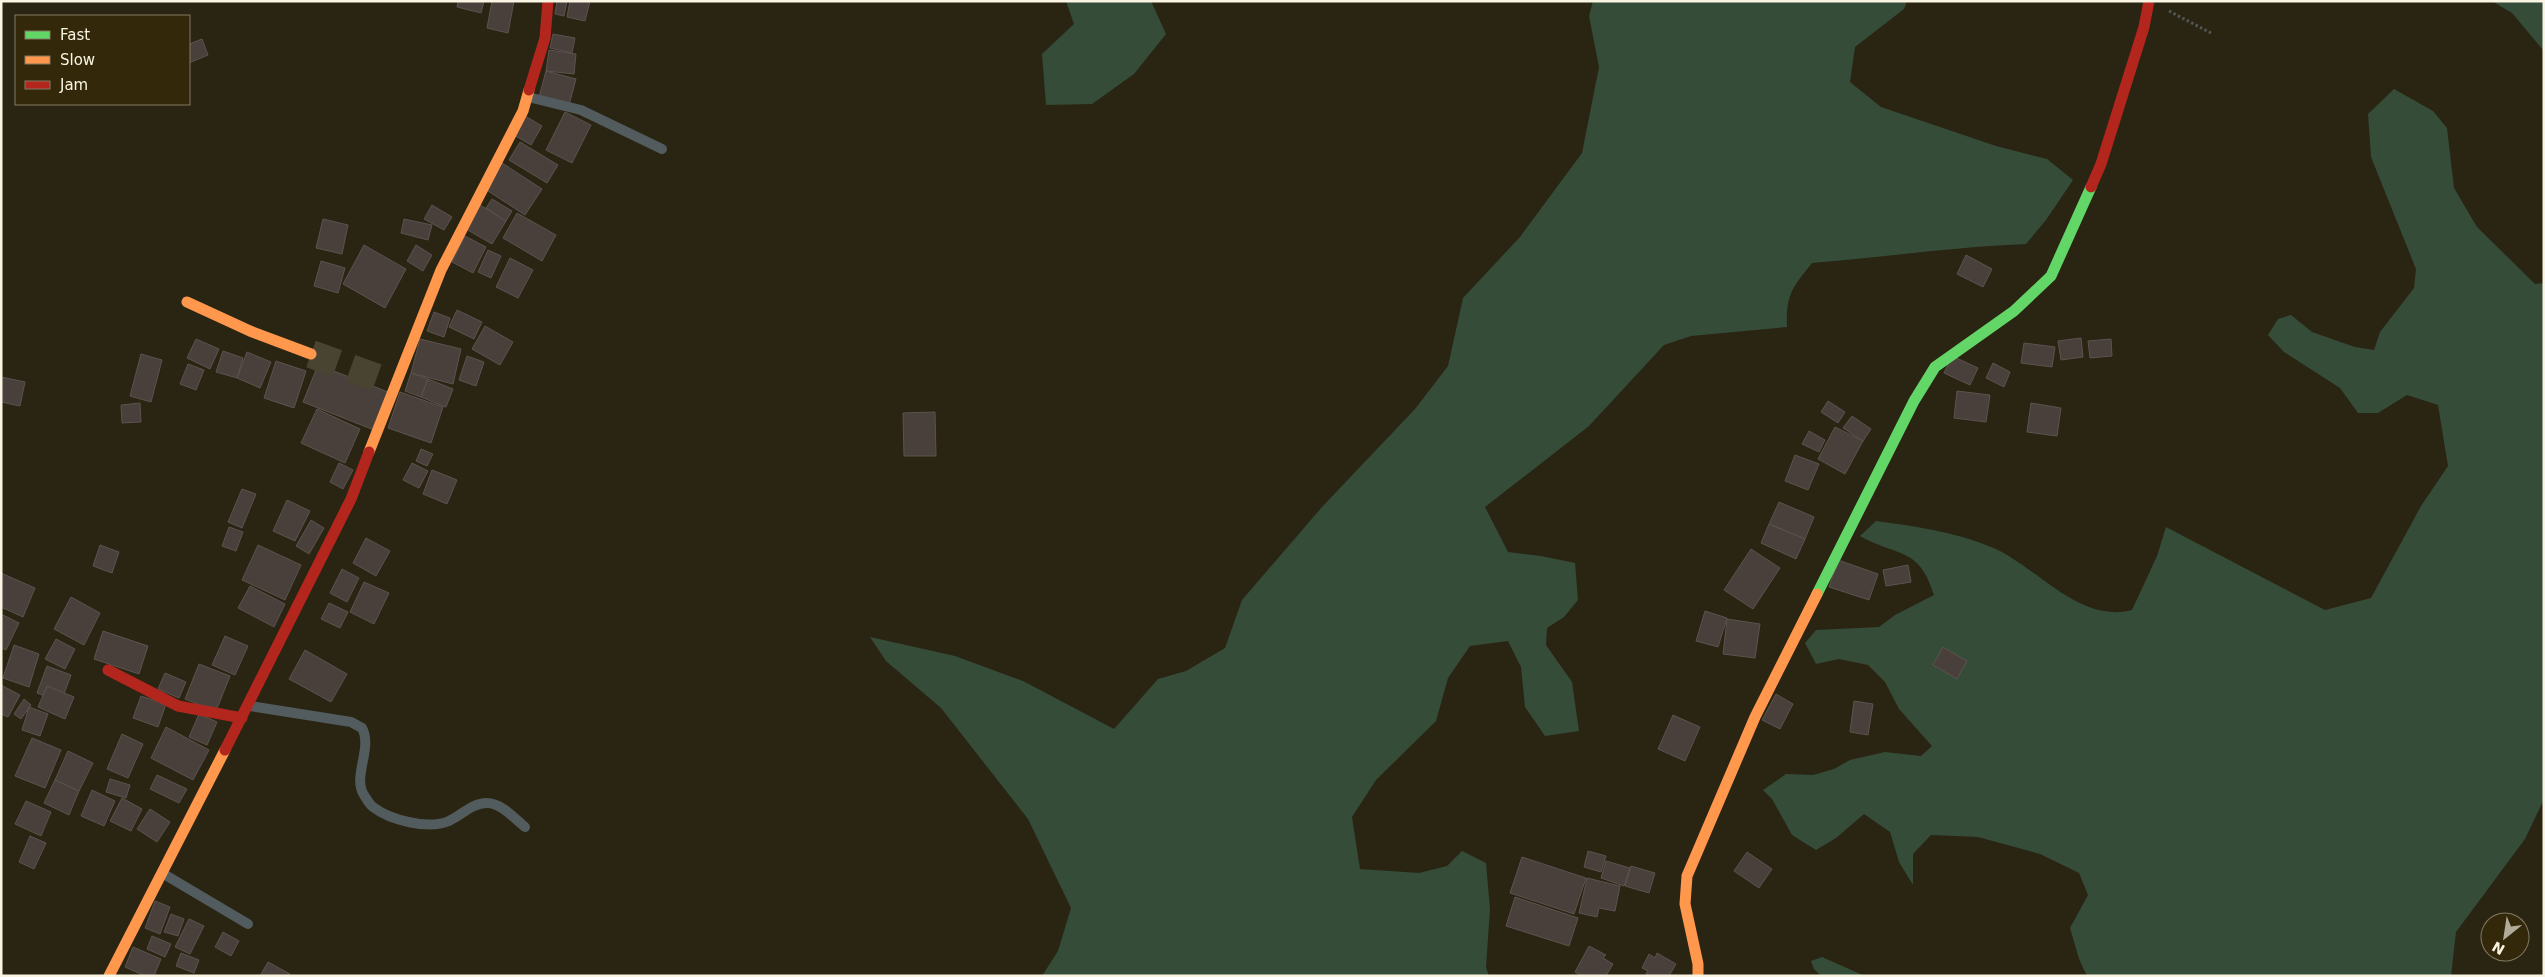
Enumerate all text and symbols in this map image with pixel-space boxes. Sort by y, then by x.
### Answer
legend [15,15,190,105]
text: Fast [60,26,90,44]
text: Slow [60,51,95,69]
text: Jam [59,76,88,94]
north arrow [2480,912,2530,962]
text: N [2489,938,2508,958]

